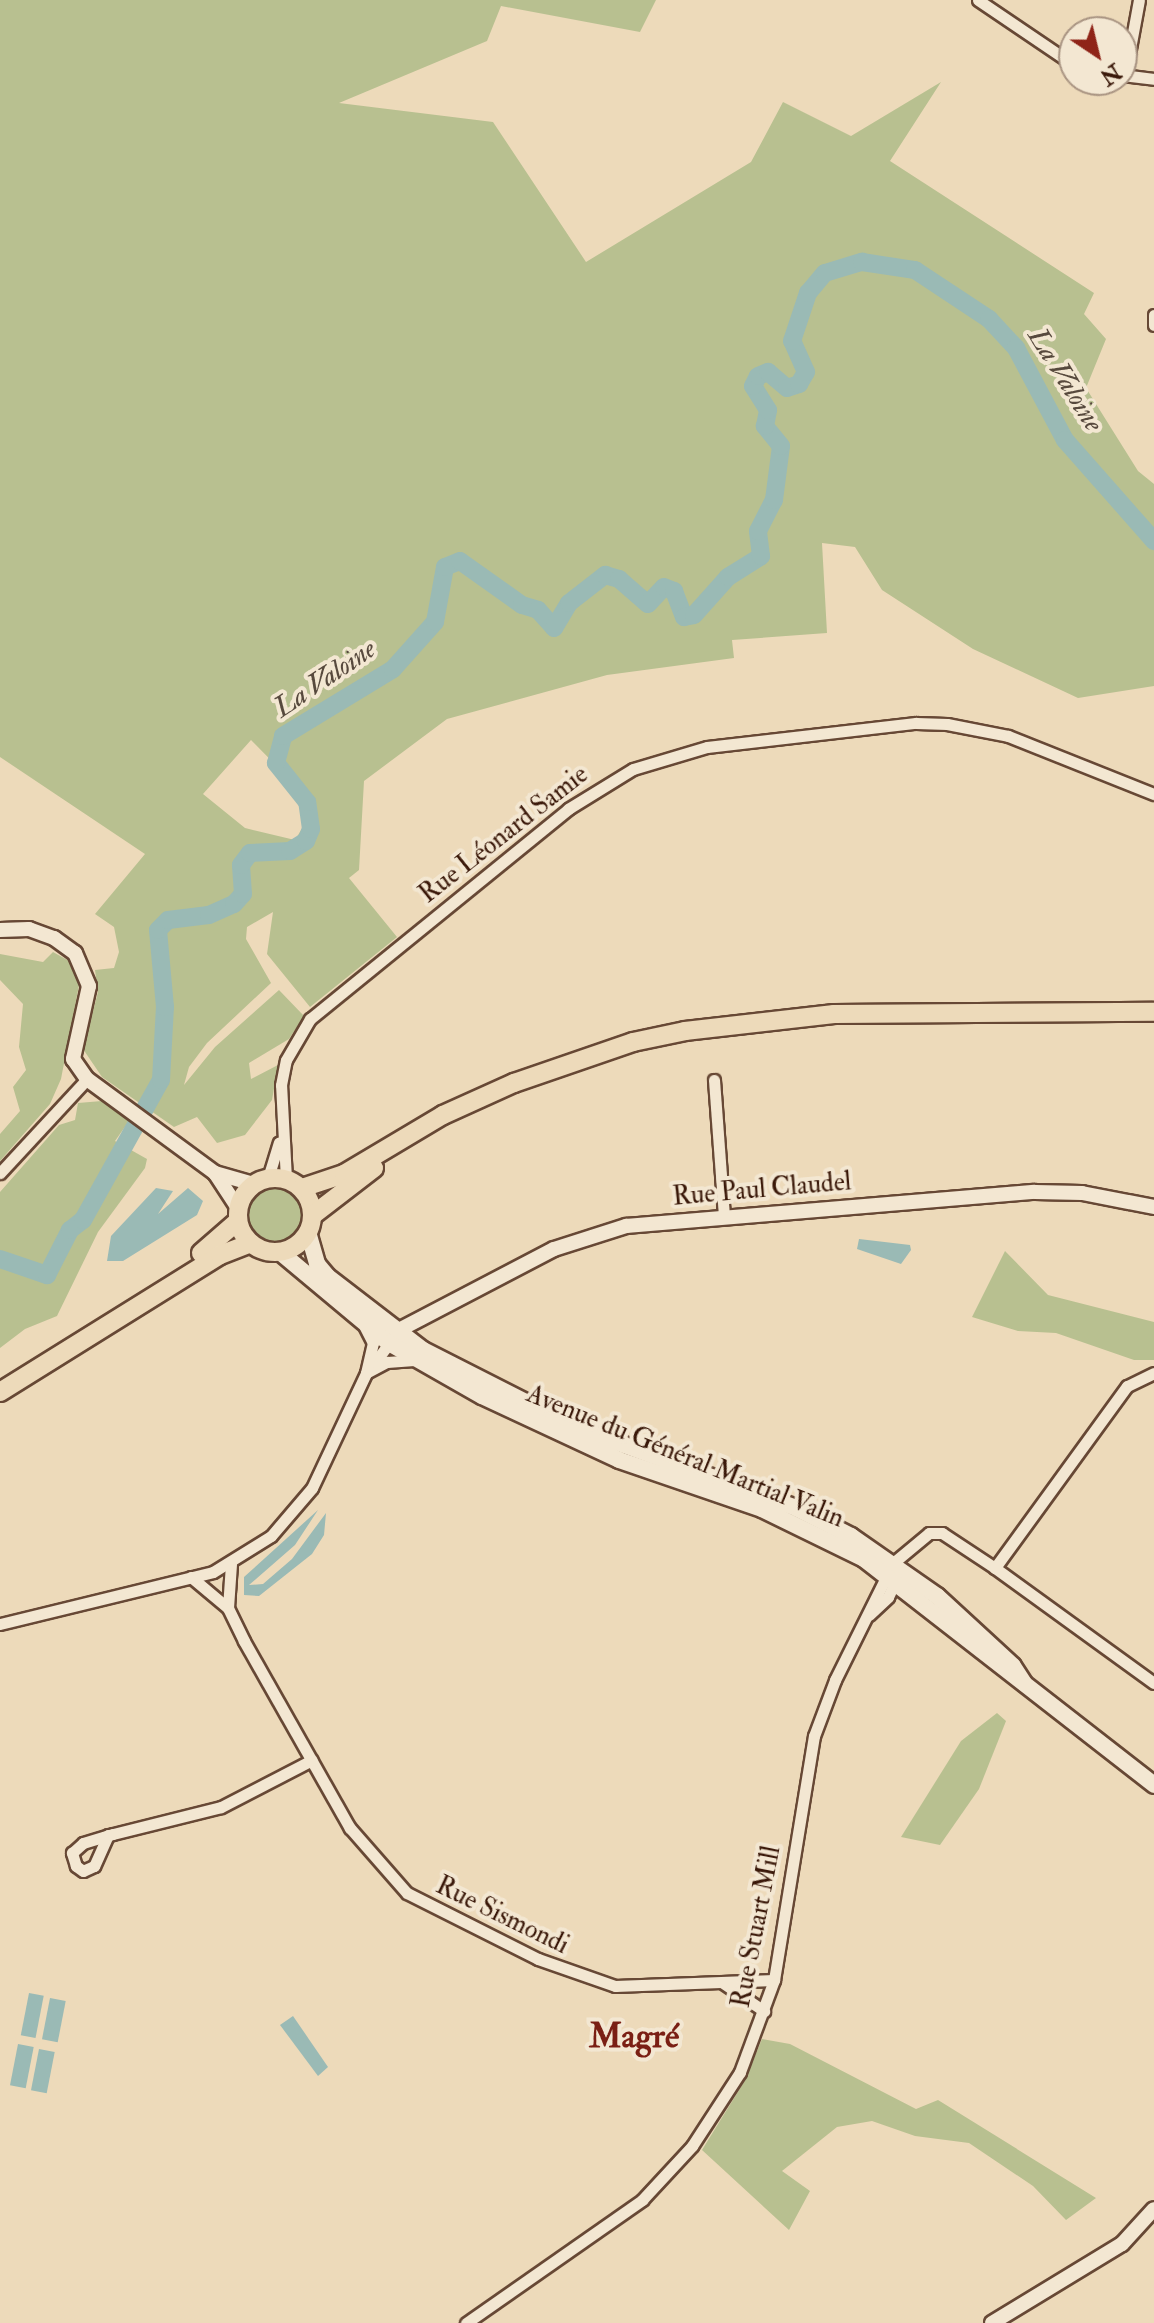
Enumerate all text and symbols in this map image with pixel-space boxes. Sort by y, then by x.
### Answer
north arrow [1058,16,1138,96]
text: N [1095,57,1127,91]
water label: La Valoine [1020,322,1110,438]
water label: La Valoine [268,633,382,725]
street label: Rue Léonard Samie [414,760,594,910]
street label: Rue Paul Claudel [671,1167,853,1213]
street label: Avenue du Général Martial Valin [522,1379,848,1535]
street label: Rue Stuart Mill [726,1843,788,2011]
street label: Rue Sismondi [430,1870,574,1962]
district label: Magré [589,2017,679,2057]

